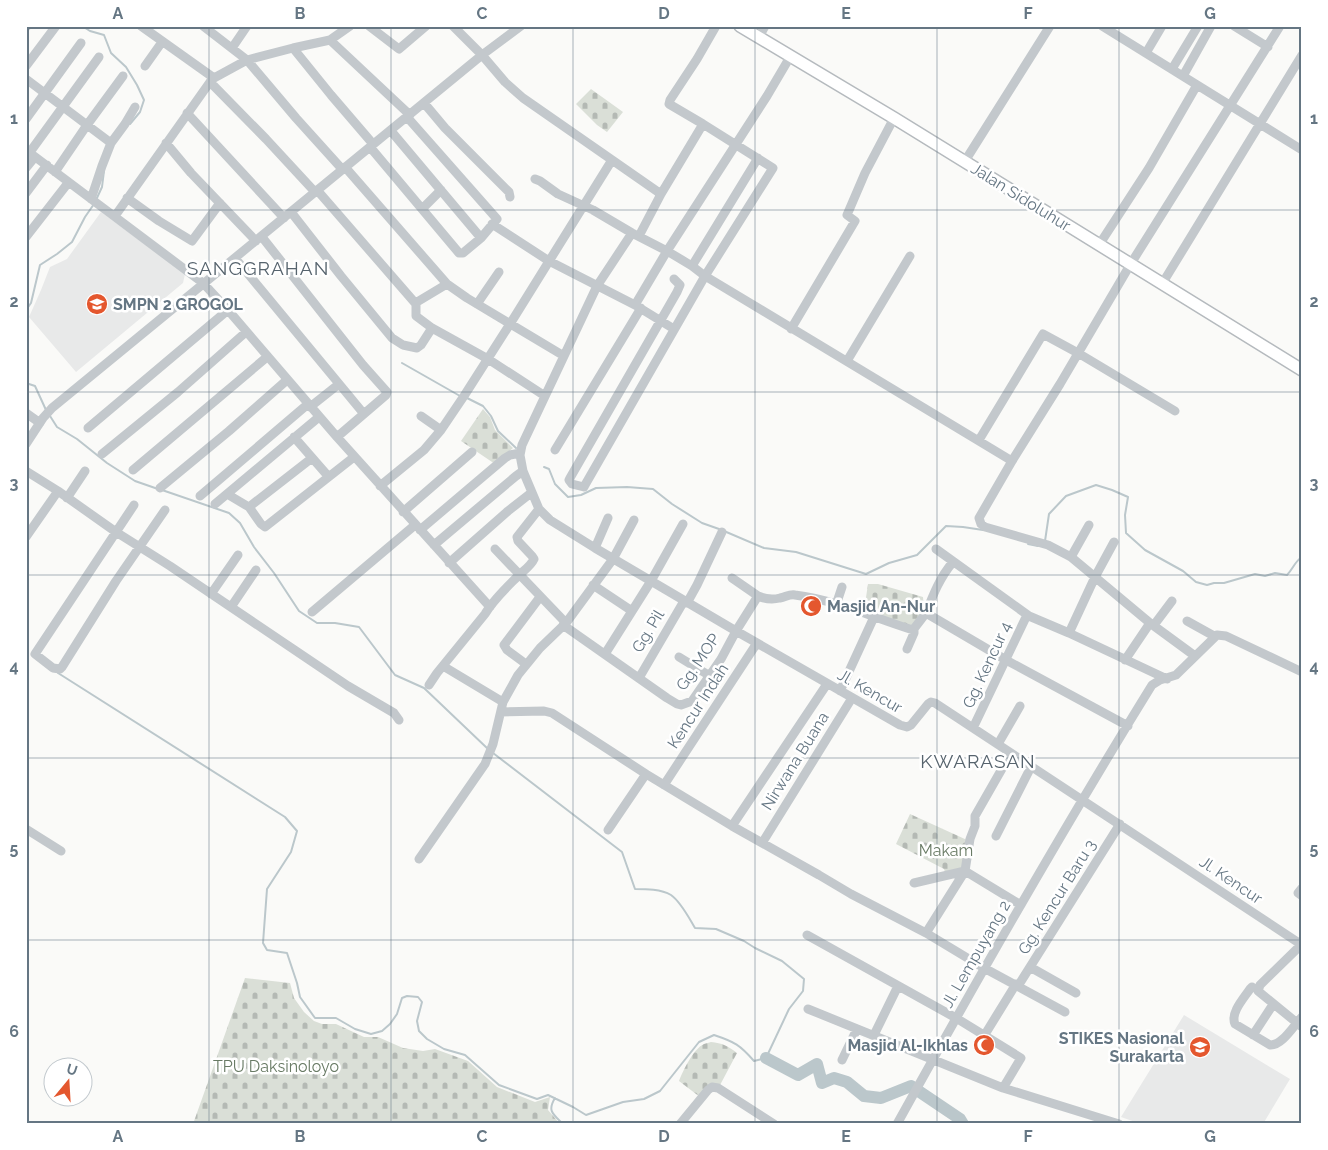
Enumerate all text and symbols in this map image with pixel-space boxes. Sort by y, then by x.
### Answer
text: A [113,4,124,23]
text: B [295,4,306,23]
text: C [477,4,488,23]
text: D [658,4,670,23]
text: E [841,4,851,23]
text: F [1023,4,1033,23]
text: G [1204,4,1216,23]
text: 1 [10,109,18,128]
text: 1 [1310,109,1318,128]
street label: Jalan Sidoluhur [968,159,1075,235]
district label: SANGGRAHAN [187,257,329,279]
text: 2 [9,292,19,311]
school or university icon: SMPN 2 GROGOL [85,292,109,316]
text: 2 [1309,292,1319,311]
place label: SMPN 2 GROGOL [113,295,243,314]
text: 3 [10,474,19,493]
text: 3 [1310,474,1319,493]
mosque icon: Masjid An-Nur [799,594,823,618]
place label: Masjid An-Nur [827,597,935,616]
street label: Gg. Pil [628,606,668,656]
street label: Gg. Kencur 4 [959,618,1015,711]
street label: Gg. MOP [672,630,724,694]
text: 4 [9,657,19,676]
text: 4 [1309,657,1319,676]
street label: Kencur Indah [664,660,732,752]
street label: Jl. Kencur [834,665,906,717]
street label: Nirwana Buana [757,708,833,814]
district label: KWARASAN [920,750,1036,772]
street label: Gg. Kencur Baru 3 [1014,836,1100,958]
text: 5 [10,839,19,858]
text: 5 [1310,839,1319,858]
park label: Makam [919,841,973,860]
street label: Jl. Kencur [1196,852,1266,908]
street label: Jl. Lempuyang 2 [938,897,1014,1011]
text: 6 [9,1022,19,1041]
text: 6 [1309,1022,1319,1041]
place label: STIKES Nasional Surakarta [1059,1029,1185,1066]
mosque icon: Masjid Al-Ikhlas [972,1033,996,1057]
school or university icon: STIKES Nasional Surakarta [1188,1035,1212,1059]
place label: Masjid Al-Ikhlas [848,1036,968,1055]
park label: TPU Daksinoloyo [213,1057,339,1076]
north arrow [42,1058,92,1108]
text: U [65,1060,79,1079]
text: A [113,1127,124,1146]
text: B [295,1127,306,1146]
text: C [477,1127,488,1146]
text: D [658,1127,670,1146]
text: E [841,1127,851,1146]
text: F [1023,1127,1033,1146]
text: G [1204,1127,1216,1146]

